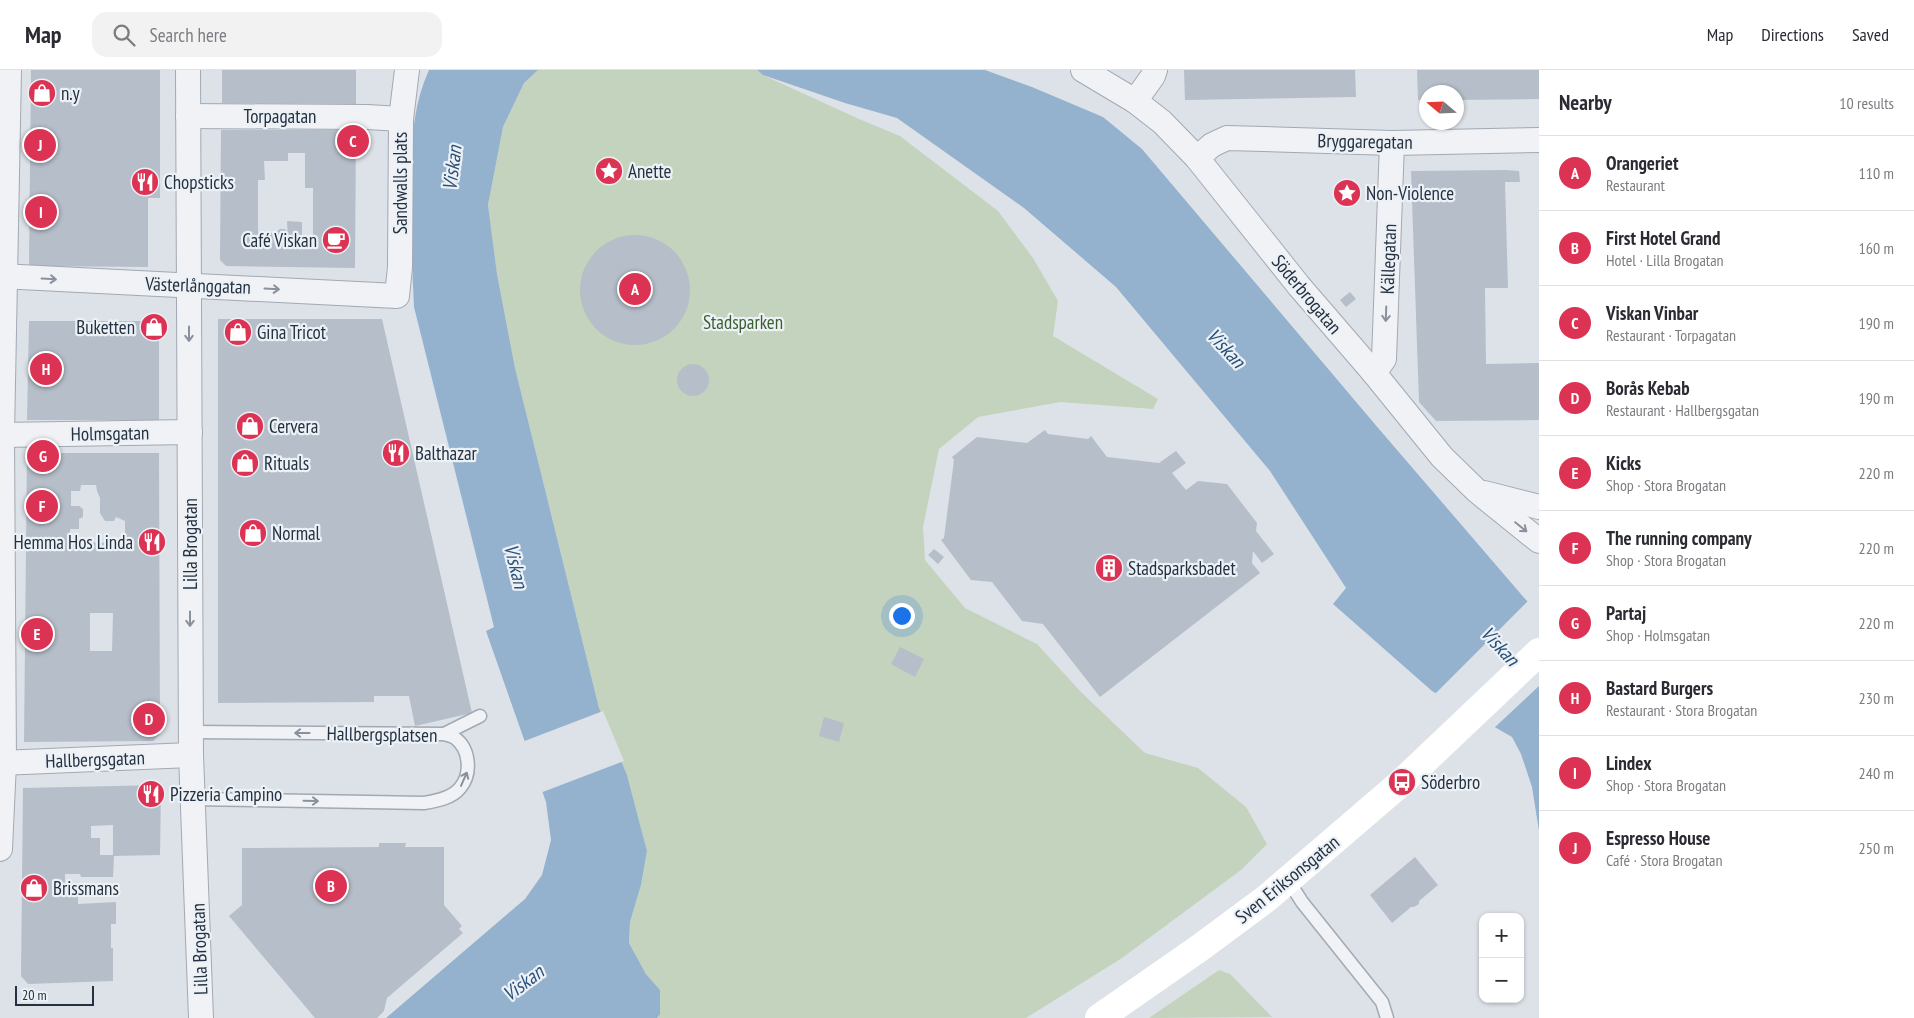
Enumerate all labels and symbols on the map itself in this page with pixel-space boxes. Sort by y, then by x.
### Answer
shop icon: n.y [27,78,57,108]
place label: n.y [61,81,81,105]
north arrow [1419,85,1464,130]
street label: Torpagatan [244,104,316,128]
pin: C [337,122,369,160]
pin: J [24,126,56,164]
street label: Bryggaregatan [1317,128,1413,154]
street label: Sandwalls plats [388,132,412,234]
water label: Viskan [436,143,468,192]
place icon: Anette [594,156,624,186]
place label: Anette [628,159,671,183]
restaurant icon: Chopsticks [130,167,160,197]
place label: Chopsticks [164,170,234,194]
place icon: Non-Violence [1332,178,1362,208]
place label: Non-Violence [1366,181,1454,205]
pin: I [25,193,57,231]
street label: Källegatan [1375,223,1401,295]
cafe icon: Café Viskan [321,225,351,255]
place label: Café Viskan [242,228,317,252]
street label: Söderbrogatan [1267,249,1347,339]
pin: A [619,270,651,308]
street label: Västerlånggatan [144,271,251,299]
one-way arrow [40,274,56,283]
one-way arrow [264,284,280,293]
one-way arrow [1381,306,1390,322]
park label: Stadsparken [703,310,783,334]
shop icon: Buketten [139,312,169,342]
place label: Buketten [76,315,135,339]
shop icon: Gina Tricot [223,317,253,347]
place label: Gina Tricot [257,320,327,344]
water label: Viskan [1201,323,1252,374]
one-way arrow [184,326,194,342]
pin: H [30,350,62,388]
shop icon: Cervera [235,411,265,441]
place label: Cervera [269,414,318,438]
street label: Holmsgatan [70,420,150,446]
pin: G [27,437,59,475]
restaurant icon: Balthazar [381,438,411,468]
place label: Balthazar [415,441,478,465]
shop icon: Rituals [230,448,260,478]
place label: Rituals [264,451,309,475]
pin: F [26,487,58,525]
street label: Lilla Brogatan [178,498,202,590]
shop icon: Normal [238,518,268,548]
place label: Normal [272,521,321,545]
one-way arrow [1515,522,1528,533]
restaurant icon: Hemma Hos Linda [137,527,167,557]
place label: Hemma Hos Linda [14,530,133,554]
water label: Viskan [498,541,534,592]
building icon: Stadsparksbadet [1094,553,1124,583]
place label: Stadsparksbadet [1128,556,1236,580]
your location [889,603,915,629]
one-way arrow [185,610,195,627]
pin: E [21,615,53,653]
water label: Viskan [1475,621,1526,672]
pin: D [133,700,165,738]
street label: Hallbergsplatsen [326,721,438,747]
one-way arrow [294,728,310,738]
street label: Hallbergsgatan [45,745,145,773]
bus stop icon: Söderbro [1387,767,1417,797]
place label: Söderbro [1421,770,1480,794]
one-way arrow [460,772,470,787]
restaurant icon: Pizzeria Campino [136,779,166,809]
place label: Pizzeria Campino [170,782,282,806]
one-way arrow [303,796,319,806]
street label: Sven Eriksonsgatan [1230,830,1344,928]
pin: B [315,867,347,905]
shop icon: Brissmans [19,873,49,903]
place label: Brissmans [53,876,119,900]
street label: Lilla Brogatan [185,903,213,995]
water label: Viskan [497,958,550,1007]
scale bar [15,983,94,1006]

